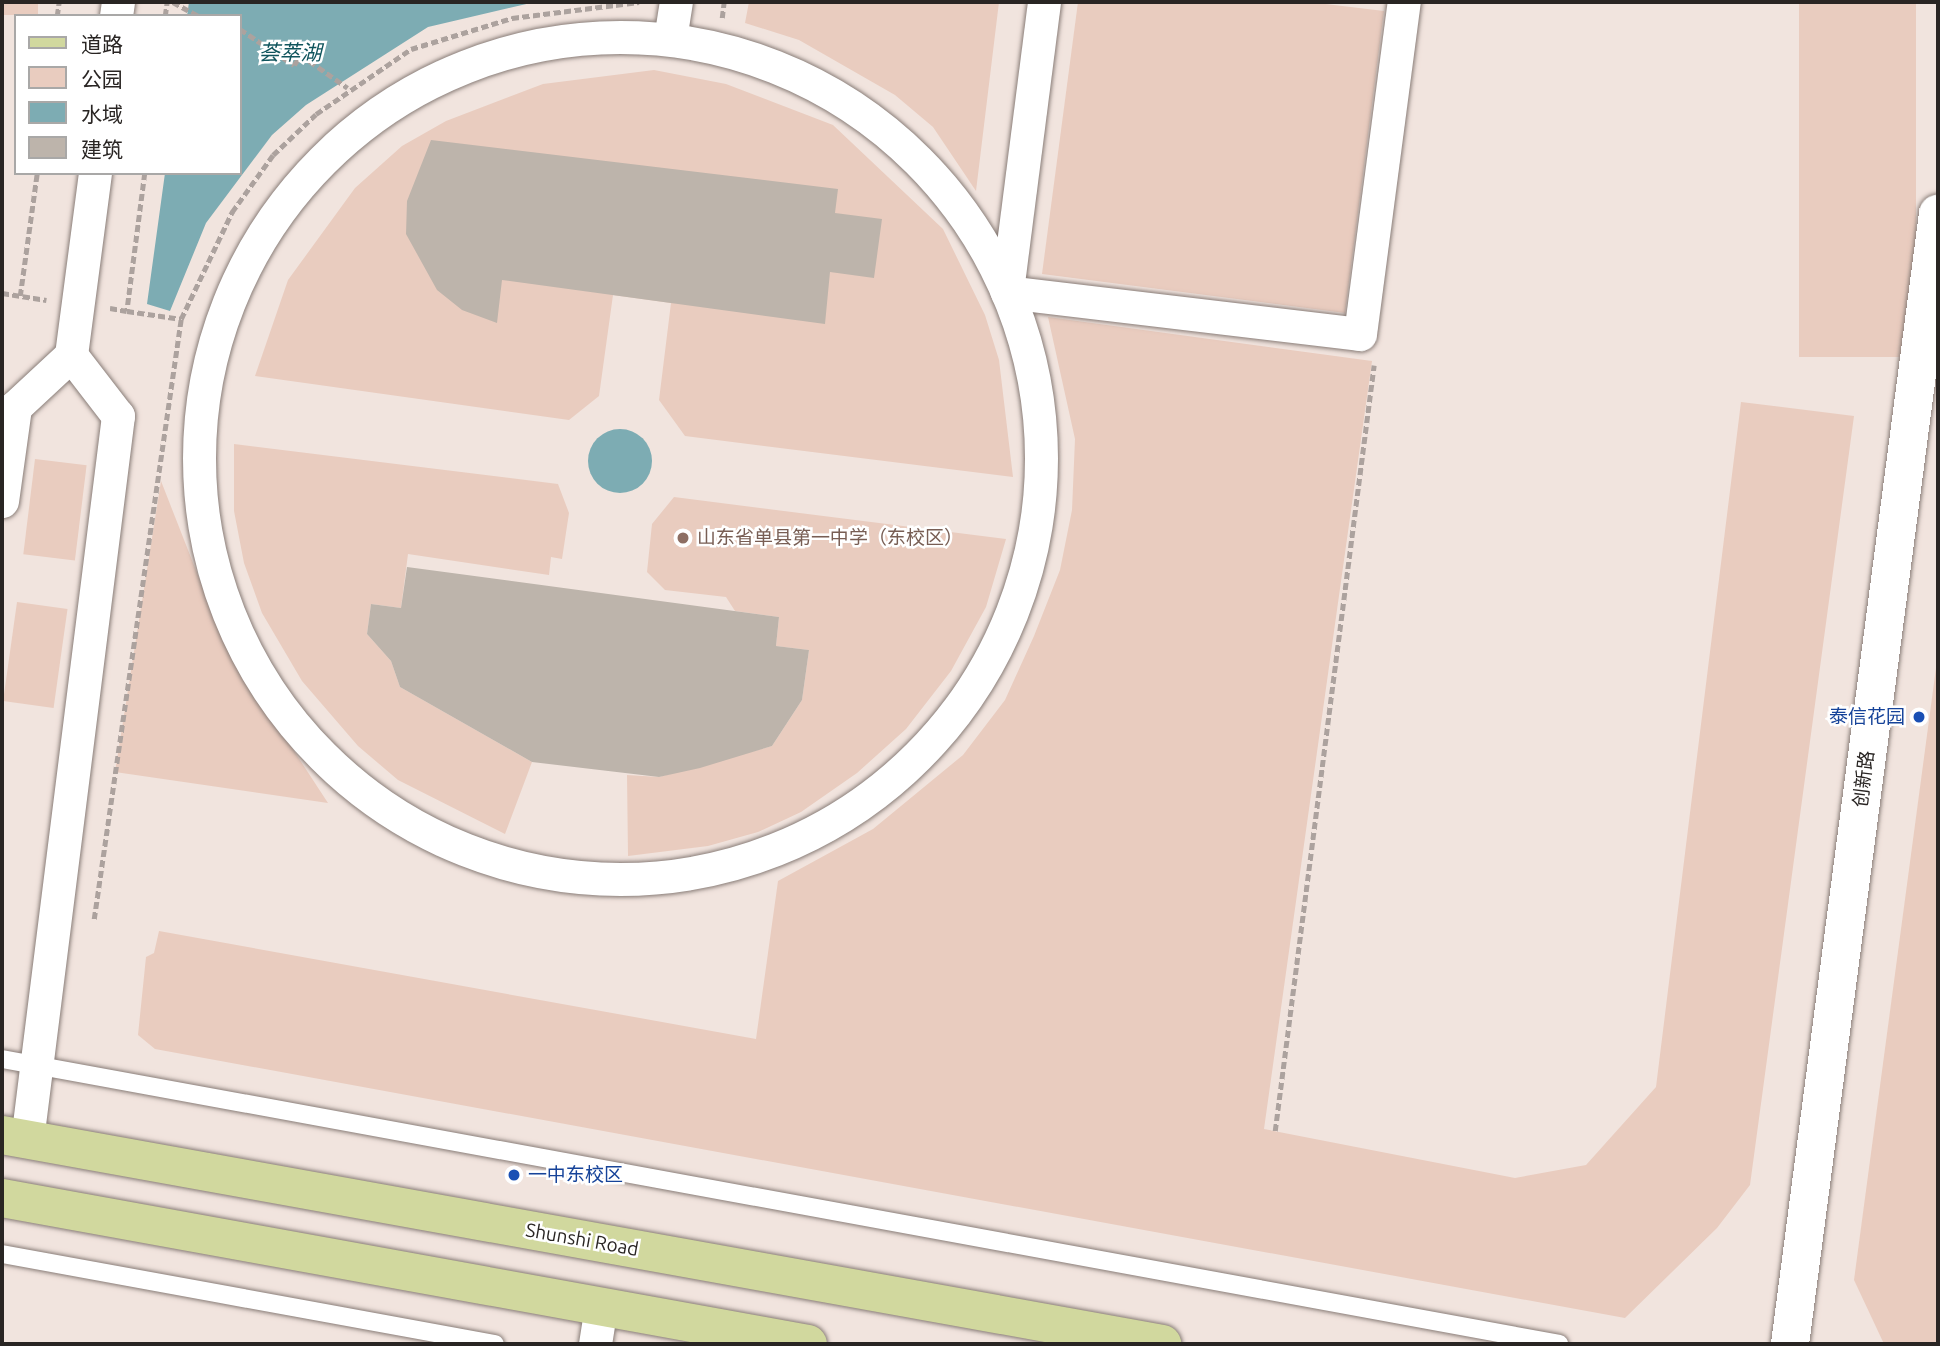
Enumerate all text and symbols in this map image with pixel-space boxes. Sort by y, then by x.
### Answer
legend [14,14,242,175]
text: 道路 [81,32,123,56]
water label: 荟萃湖 [259,39,321,65]
text: 公园 [81,67,123,91]
text: 水域 [81,102,123,126]
text: 建筑 [81,137,123,161]
place label: 山东省单县第一中学（东校区） [697,527,963,549]
marker: 山东省单县第一中学（东校区） [675,530,691,546]
place label: 泰信花园 [1829,706,1905,728]
marker: 泰信花园 [1911,709,1927,725]
street label: 创新路 [1849,749,1879,809]
place label: 一中东校区 [528,1164,623,1186]
marker: 一中东校区 [506,1167,522,1183]
street label: Shunshi Road [524,1219,640,1261]

